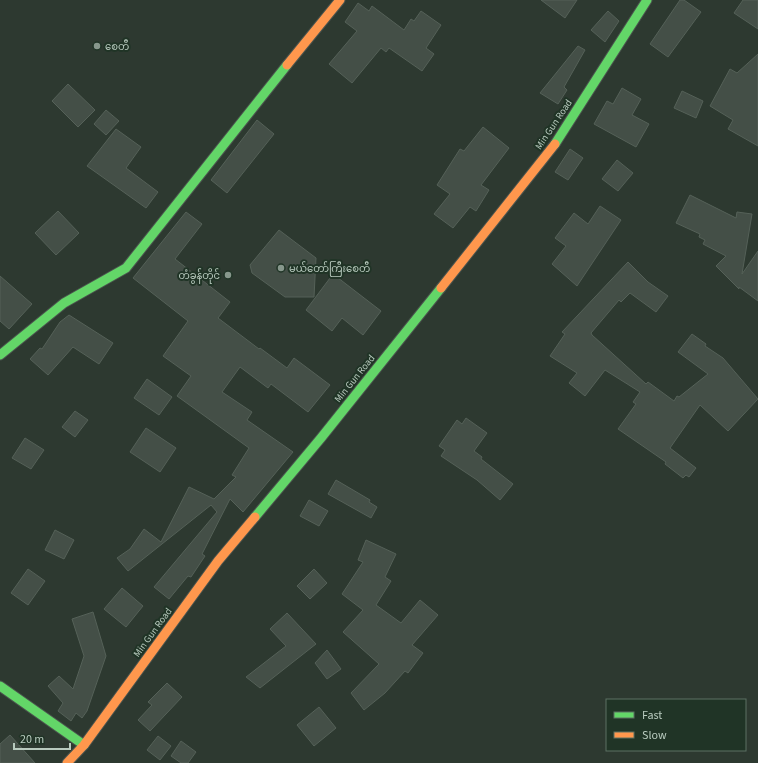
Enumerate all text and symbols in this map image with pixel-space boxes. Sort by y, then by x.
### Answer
place label: စေတီ [105,39,129,54]
marker: စေတီ [92,41,102,51]
street label: Min Gun Road [532,97,576,152]
place label: မယ်တော်ကြီးစေတီ [289,261,370,277]
marker: မယ်တော်ကြီးစေတီ [276,263,286,273]
place label: တံခွန်တိုင် [179,268,220,284]
marker: တံခွန်တိုင် [223,270,233,280]
street label: Min Gun Road [331,352,378,405]
street label: Min Gun Road [130,605,175,660]
legend [606,699,746,751]
text: Fast [642,707,662,724]
scale bar [14,725,70,751]
text: Slow [642,727,667,744]
text: 20 m [20,731,44,748]

